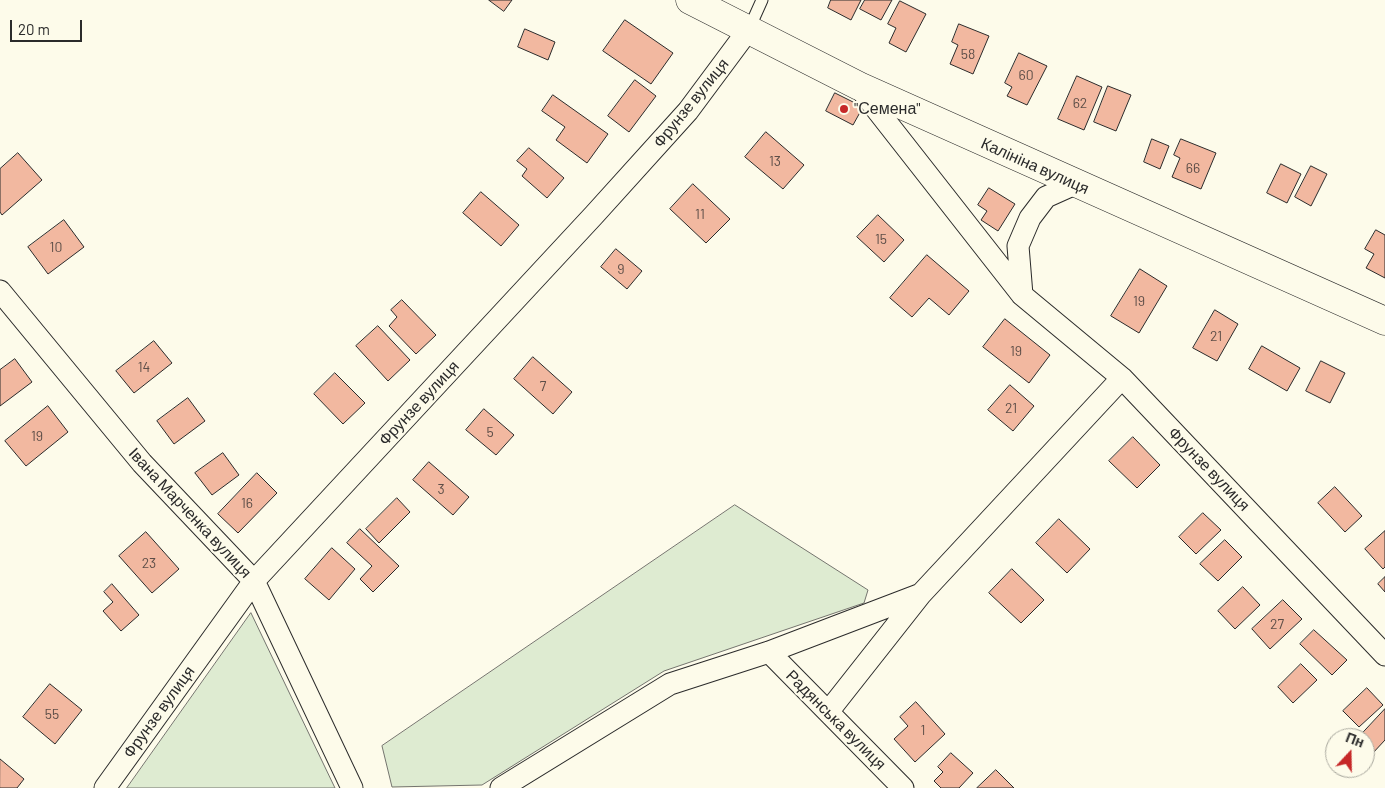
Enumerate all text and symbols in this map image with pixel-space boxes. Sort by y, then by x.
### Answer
scale bar [12,10,85,42]
text: 20 m [18,20,50,38]
house number: 58 [961,46,975,62]
street label: Фрунзе вулиця [649,55,733,151]
house number: 60 [1018,67,1034,83]
house number: 62 [1073,95,1087,111]
place label: "Семена" [854,99,921,119]
marker: "Семена" [838,103,850,115]
street label: Калініна вулиця [978,134,1092,198]
house number: 13 [769,153,781,169]
house number: 66 [1186,160,1200,176]
house number: 11 [695,206,705,222]
house number: 15 [875,231,887,247]
house number: 10 [50,239,62,255]
house number: 9 [617,261,625,277]
house number: 19 [1133,293,1145,309]
house number: 21 [1210,328,1222,344]
house number: 19 [1010,343,1022,359]
street label: Фрунзе вулиця [375,357,463,449]
house number: 14 [138,359,150,375]
house number: 7 [540,378,546,394]
house number: 21 [1005,400,1017,416]
street label: Фрунзе вулиця [1164,423,1254,515]
house number: 5 [486,424,494,440]
house number: 19 [31,428,43,444]
street label: Івана Марченка вулиця [125,444,255,582]
house number: 3 [437,481,445,497]
house number: 16 [241,495,253,511]
house number: 23 [142,555,156,571]
house number: 27 [1270,616,1284,632]
street label: Фрунзе вулиця [119,662,199,762]
street label: Радянська вулиця [782,666,890,774]
house number: 55 [45,706,59,722]
house number: 1 [921,722,925,738]
north arrow [1325,728,1375,778]
text: Пн [1344,728,1367,751]

